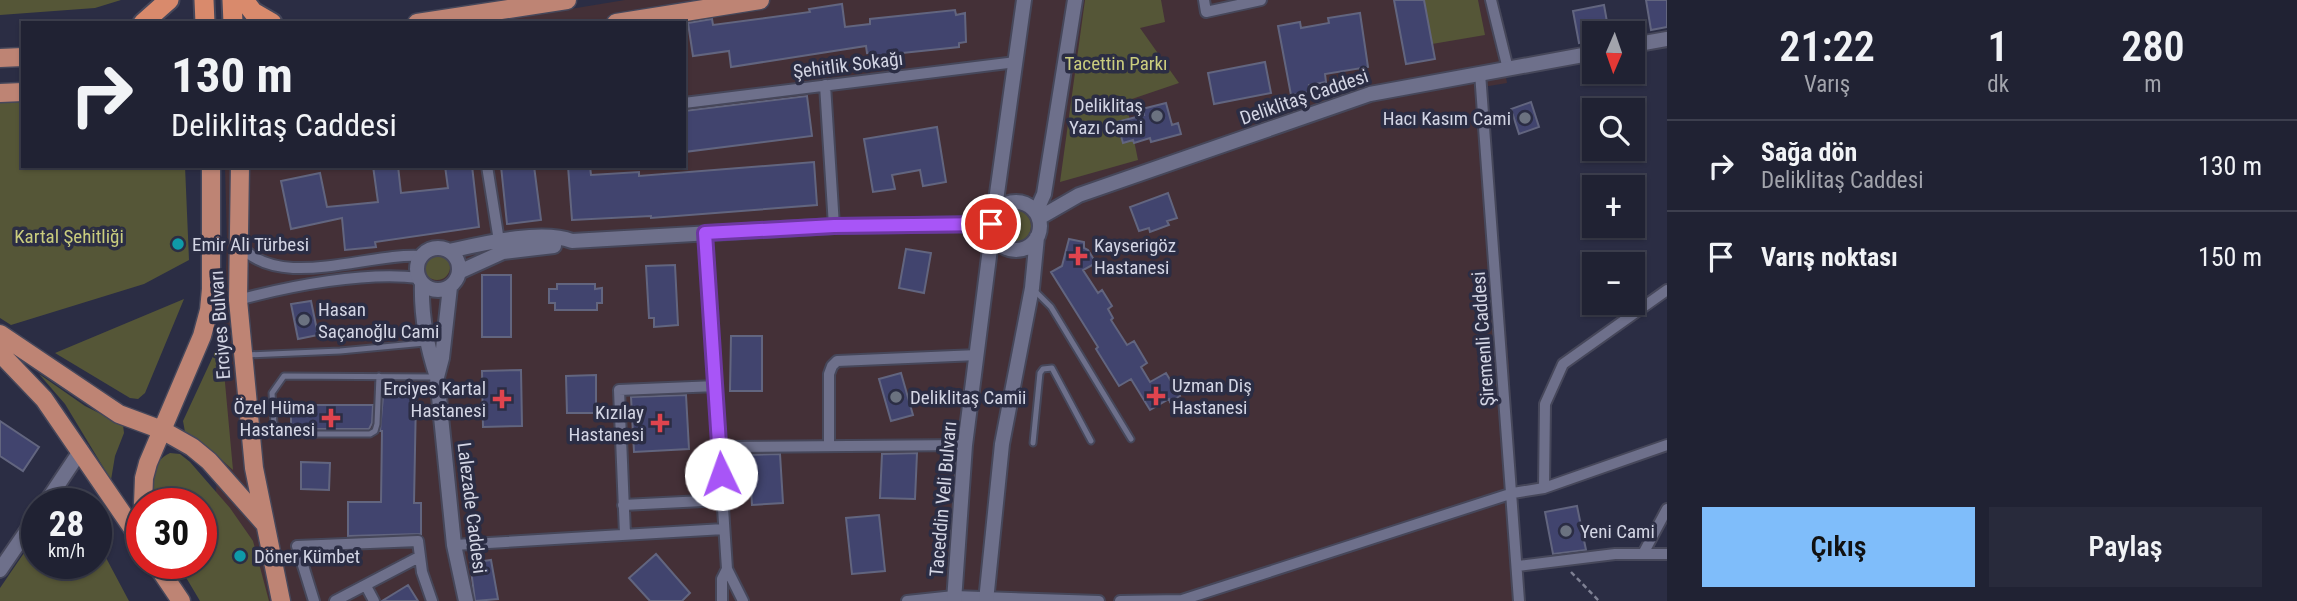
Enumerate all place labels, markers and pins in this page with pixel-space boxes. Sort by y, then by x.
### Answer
place label: Deliklitaş Yazı Cami [1069,94,1143,139]
place label: Hacı Kasım Cami [1383,107,1511,130]
marker: Deliklitaş Yazı Cami [1149,108,1165,124]
marker: Hacı Kasım Cami [1517,110,1533,126]
pin [961,194,1021,254]
place label: Emir Ali Türbesi [192,233,309,256]
place label: Kayserigöz Hastanesi [1094,234,1176,279]
marker: Emir Ali Türbesi [170,236,186,252]
marker: Kayserigöz Hastanesi [1068,246,1088,266]
place label: Hasan Saçanoğlu Cami [318,298,439,343]
marker: Hasan Saçanoğlu Cami [296,312,312,328]
place label: Uzman Diş Hastanesi [1172,374,1252,419]
place label: Erciyes Kartal Hastanesi [383,377,486,422]
place label: Deliklitaş Camii [910,386,1026,409]
marker: Uzman Diş Hastanesi [1146,386,1166,406]
marker: Erciyes Kartal Hastanesi [492,389,512,409]
marker: Deliklitaş Camii [888,389,904,405]
place label: Özel Hüma Hastanesi [233,396,315,441]
place label: Kızılay Hastanesi [569,401,644,446]
marker: Özel Hüma Hastanesi [321,408,341,428]
marker: Kızılay Hastanesi [650,413,670,433]
place label: Yeni Cami [1580,520,1655,543]
marker: Yeni Cami [1558,523,1574,539]
place label: Döner Kümbet [254,545,360,568]
marker: Döner Kümbet [232,548,248,564]

